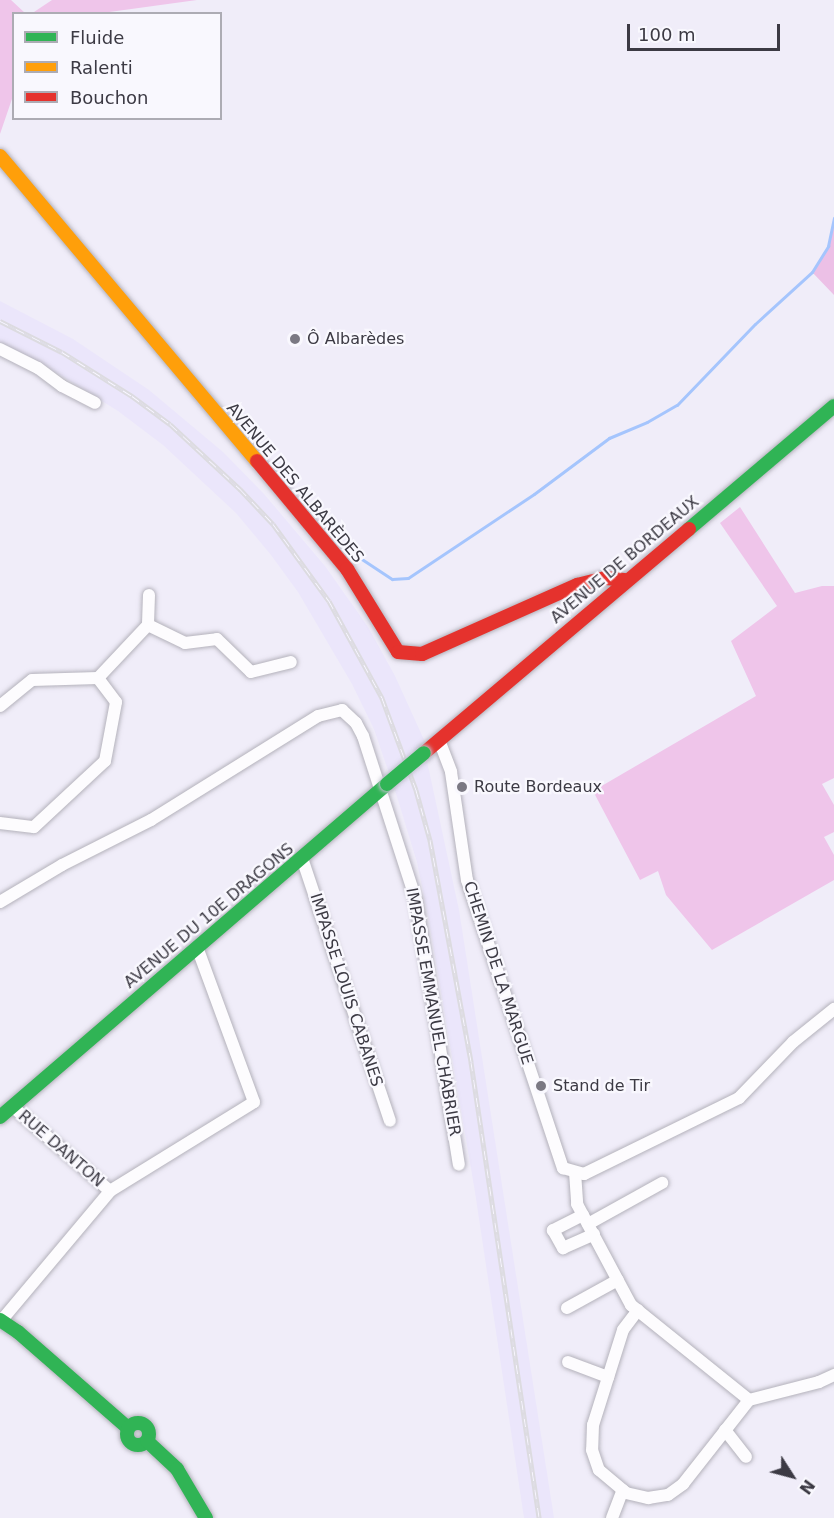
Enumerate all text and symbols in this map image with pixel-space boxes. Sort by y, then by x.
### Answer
legend [12,12,222,120]
scale bar [630,12,783,50]
text: 100 m [638,24,696,45]
text: Fluide [70,27,124,48]
text: Ralenti [70,57,133,78]
text: Bouchon [70,87,149,108]
place label: Ô Albarèdes [307,329,404,349]
marker: Ô Albarèdes [288,332,302,346]
street label: AVENUE DES ALBARÈDES [222,399,368,567]
street label: AVENUE DE BORDEAUX [547,492,703,628]
place label: Route Bordeaux [474,777,602,797]
marker: Route Bordeaux [455,780,469,794]
street label: AVENUE DU 10E DRAGONS [120,840,298,992]
street label: CHEMIN DE LA MARGUE [459,879,537,1067]
street label: IMPASSE EMMANUEL CHABRIER [402,886,464,1138]
street label: IMPASSE LOUIS CABANES [306,891,386,1089]
place label: Stand de Tir [553,1076,650,1096]
marker: Stand de Tir [534,1079,548,1093]
street label: RUE DANTON [14,1107,108,1191]
north arrow [762,1446,822,1506]
text: N [795,1476,819,1498]

